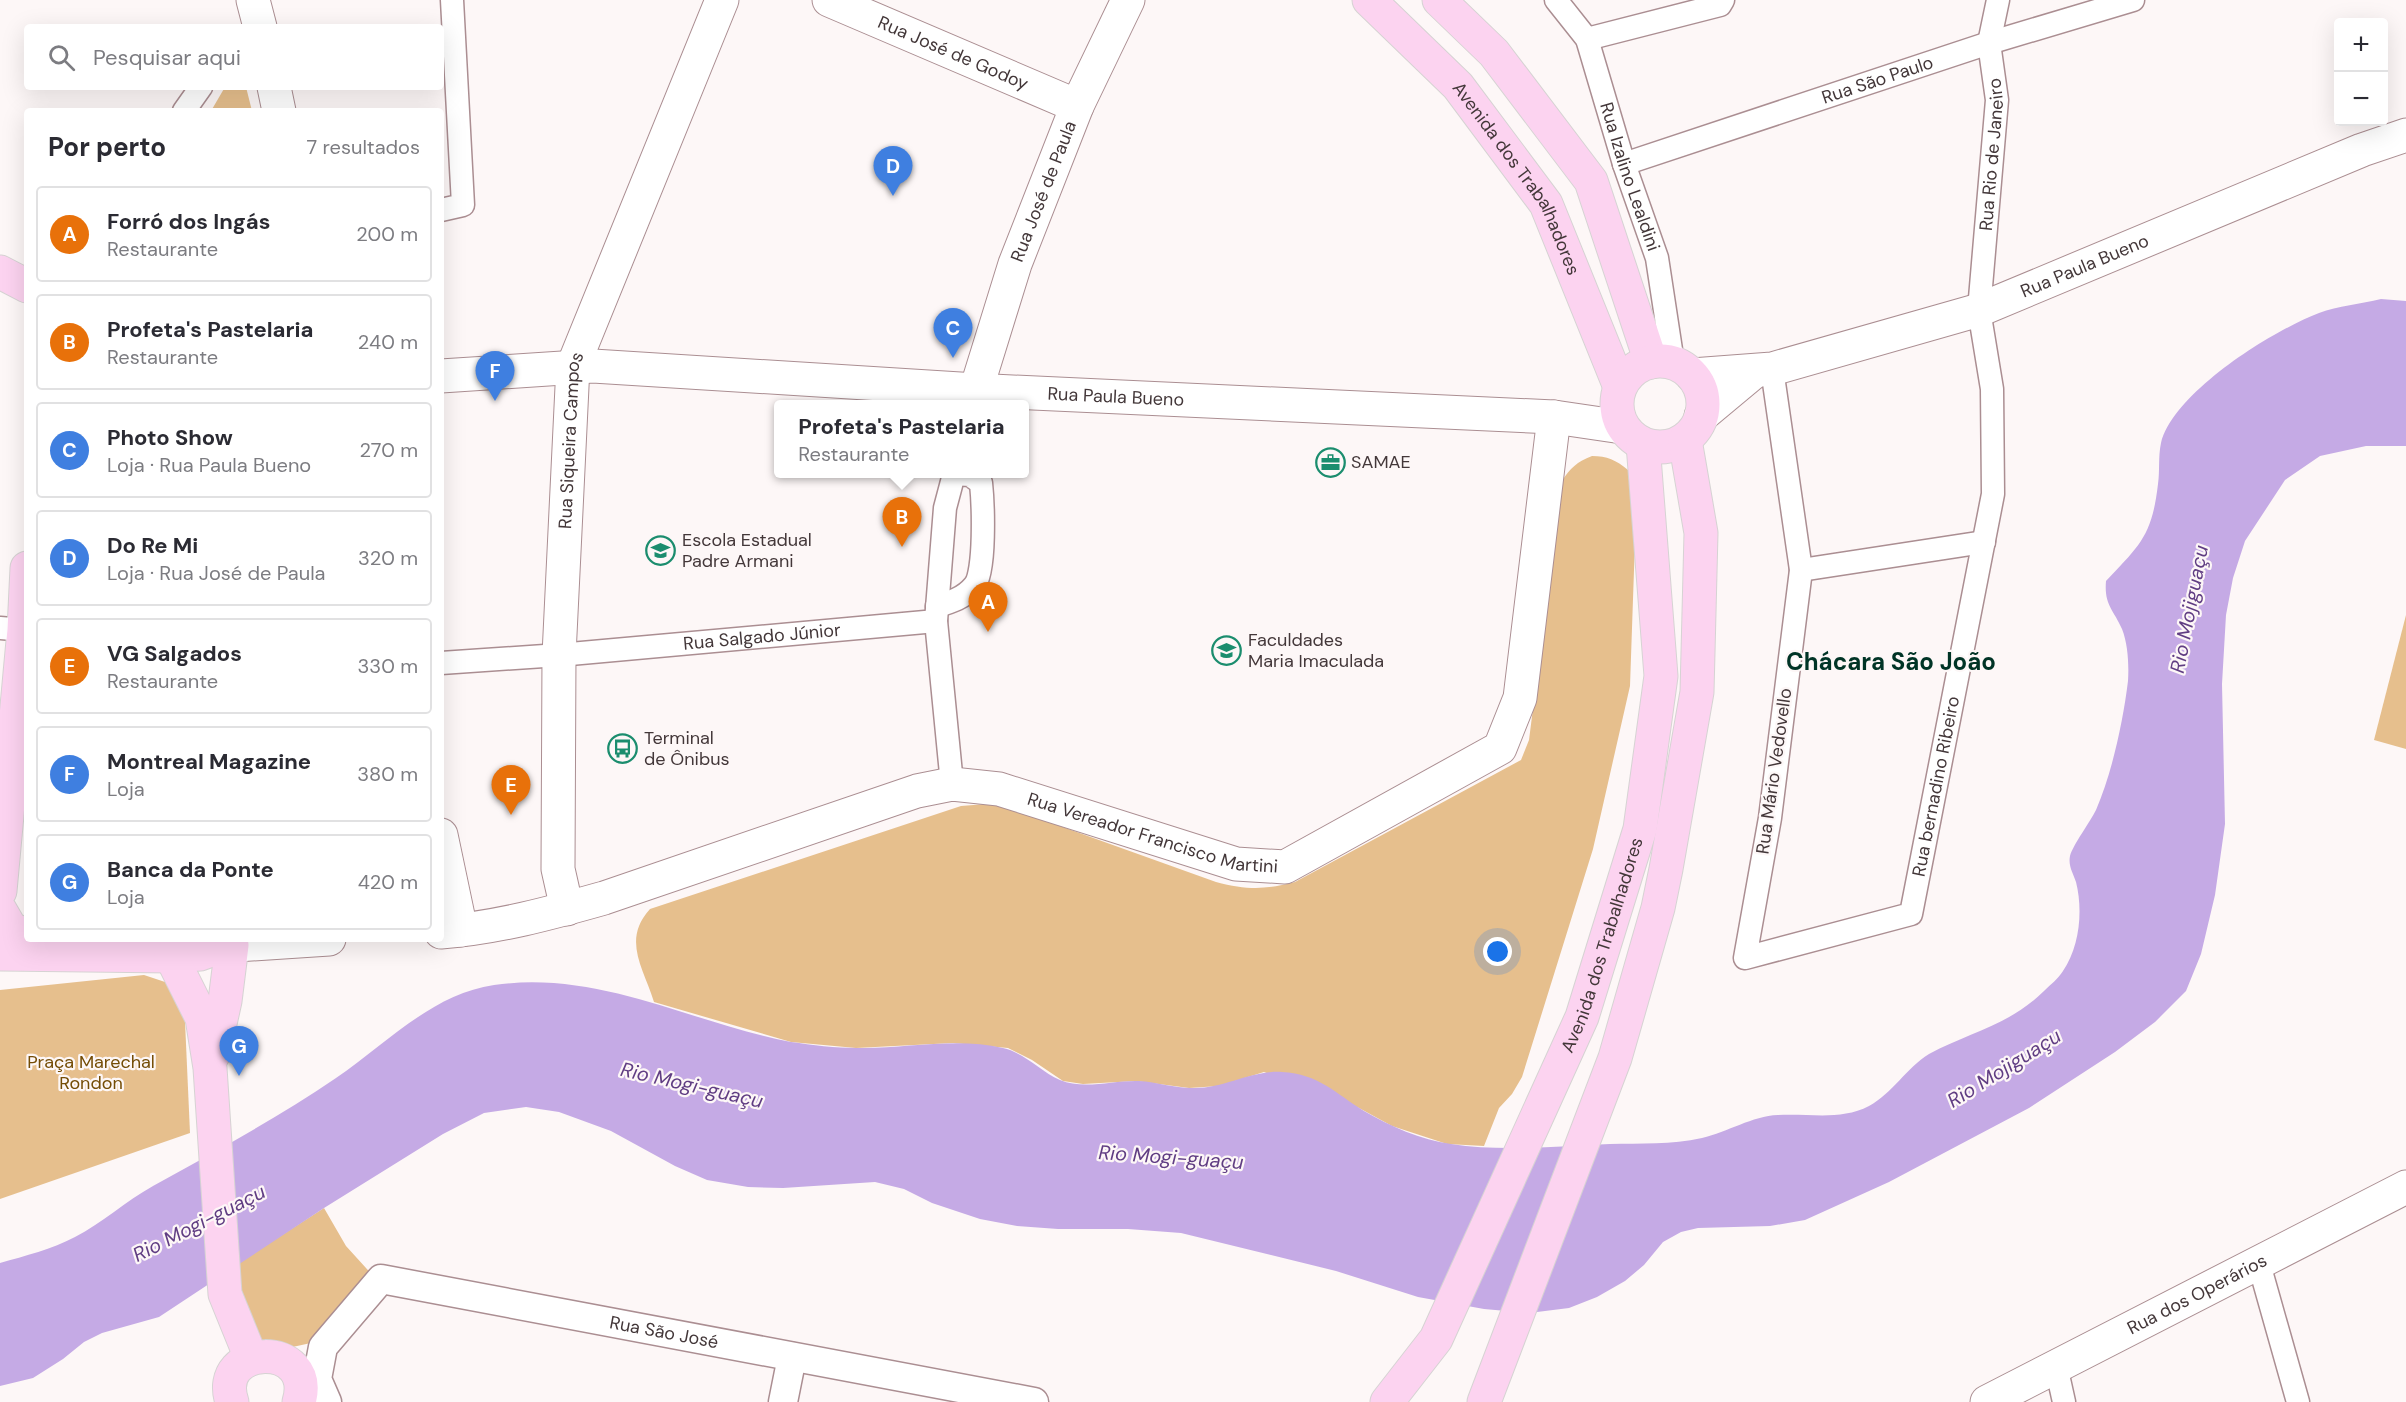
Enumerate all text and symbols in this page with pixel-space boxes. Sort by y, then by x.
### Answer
street label: Rua José de Godoy [874,10,1032,96]
map controls [2334,18,2388,126]
button: + [2334,18,2388,72]
search box [24,24,444,90]
icon: search [45,41,78,74]
text: Pesquisar aqui [93,43,241,72]
street label: Rua São Paulo [1819,50,1936,110]
button: − [2334,72,2388,126]
street label: Avenida dos Trabalhadores [1447,77,1585,279]
street label: Rua Rio de Janeiro [1974,77,2009,232]
street label: Rua Izalino Lealdini [1594,99,1666,254]
street label: Rua José de Paula [1005,117,1082,265]
text: Por perto [48,130,166,164]
text: 7 resultados [307,134,420,160]
pin: D [874,146,912,196]
text: Forró dos Ingás [107,207,270,236]
text: A [62,221,77,247]
text: 200 m [356,221,418,247]
street label: Rua Paula Bueno [2017,228,2152,303]
text: Restaurante [107,236,218,262]
pin: C [934,308,972,358]
text: Profeta's Pastelaria [107,315,313,344]
text: B [63,329,76,355]
text: 240 m [358,329,418,355]
text: Restaurante [107,344,218,370]
street label: Rua Siqueira Campos [553,348,590,530]
pin: F [476,352,514,401]
street label: Rua Paula Bueno [1047,382,1185,412]
popup [774,400,1029,478]
text: Profeta's Pastelaria [798,412,1005,441]
text: Photo Show [107,423,233,452]
text: C [62,437,77,463]
text: 270 m [360,437,418,463]
text: Restaurante [798,441,909,467]
office icon: SAMAE [1314,446,1346,478]
place label: SAMAE [1351,450,1411,474]
text: Loja · Rua Paula Bueno [107,452,311,478]
pin: B [882,498,922,547]
place label: Escola Estadual Padre Armani [682,528,812,573]
text: Do Re Mi [107,531,198,560]
school or university icon: Escola Estadual Padre Armani [645,534,677,566]
water label: Rio Mojiguaçu [2164,543,2214,675]
text: D [62,545,77,571]
text: 320 m [358,545,418,571]
text: Loja · Rua José de Paula [107,560,326,586]
pin: A [968,582,1008,632]
street label: Rua Salgado Júnior [682,618,842,656]
place label: Faculdades Maria Imaculada [1248,628,1384,673]
school or university icon: Faculdades Maria Imaculada [1211,634,1243,666]
text: VG Salgados [107,639,242,668]
district label: Chácara São João [1786,646,1996,677]
text: E [64,653,75,679]
text: 330 m [358,653,418,679]
text: Restaurante [107,668,218,694]
street label: Rua Mário Vedovello [1750,686,1798,856]
street label: Rua bernadino Ribeiro [1907,694,1965,879]
place label: Terminal de Ônibus [644,726,730,771]
bus stop icon: Terminal de Ônibus [607,732,639,764]
text: Montreal Magazine [107,747,311,776]
text: F [64,761,75,787]
text: 380 m [357,761,418,787]
pin: E [492,766,530,815]
text: Loja [107,776,145,802]
street label: Rua Vereador Francisco Martini [1024,787,1279,879]
street label: Avenida dos Trabalhadores [1555,835,1649,1056]
text: Banca da Ponte [107,855,274,884]
text: G [62,869,77,895]
text: 420 m [358,869,418,895]
text: Loja [107,884,145,910]
your location [1483,937,1512,966]
water label: Rio Mojiguaçu [1942,1023,2066,1113]
pin: G [220,1026,258,1076]
park label: Praça Marechal Rondon [27,1050,155,1095]
water label: Rio Mogi-guaçu [618,1056,766,1114]
water label: Rio Mogi-guaçu [1098,1139,1244,1175]
water label: Rio Mogi-guaçu [128,1178,270,1268]
street label: Rua dos Operários [2123,1248,2271,1340]
street label: Rua São José [608,1310,720,1354]

